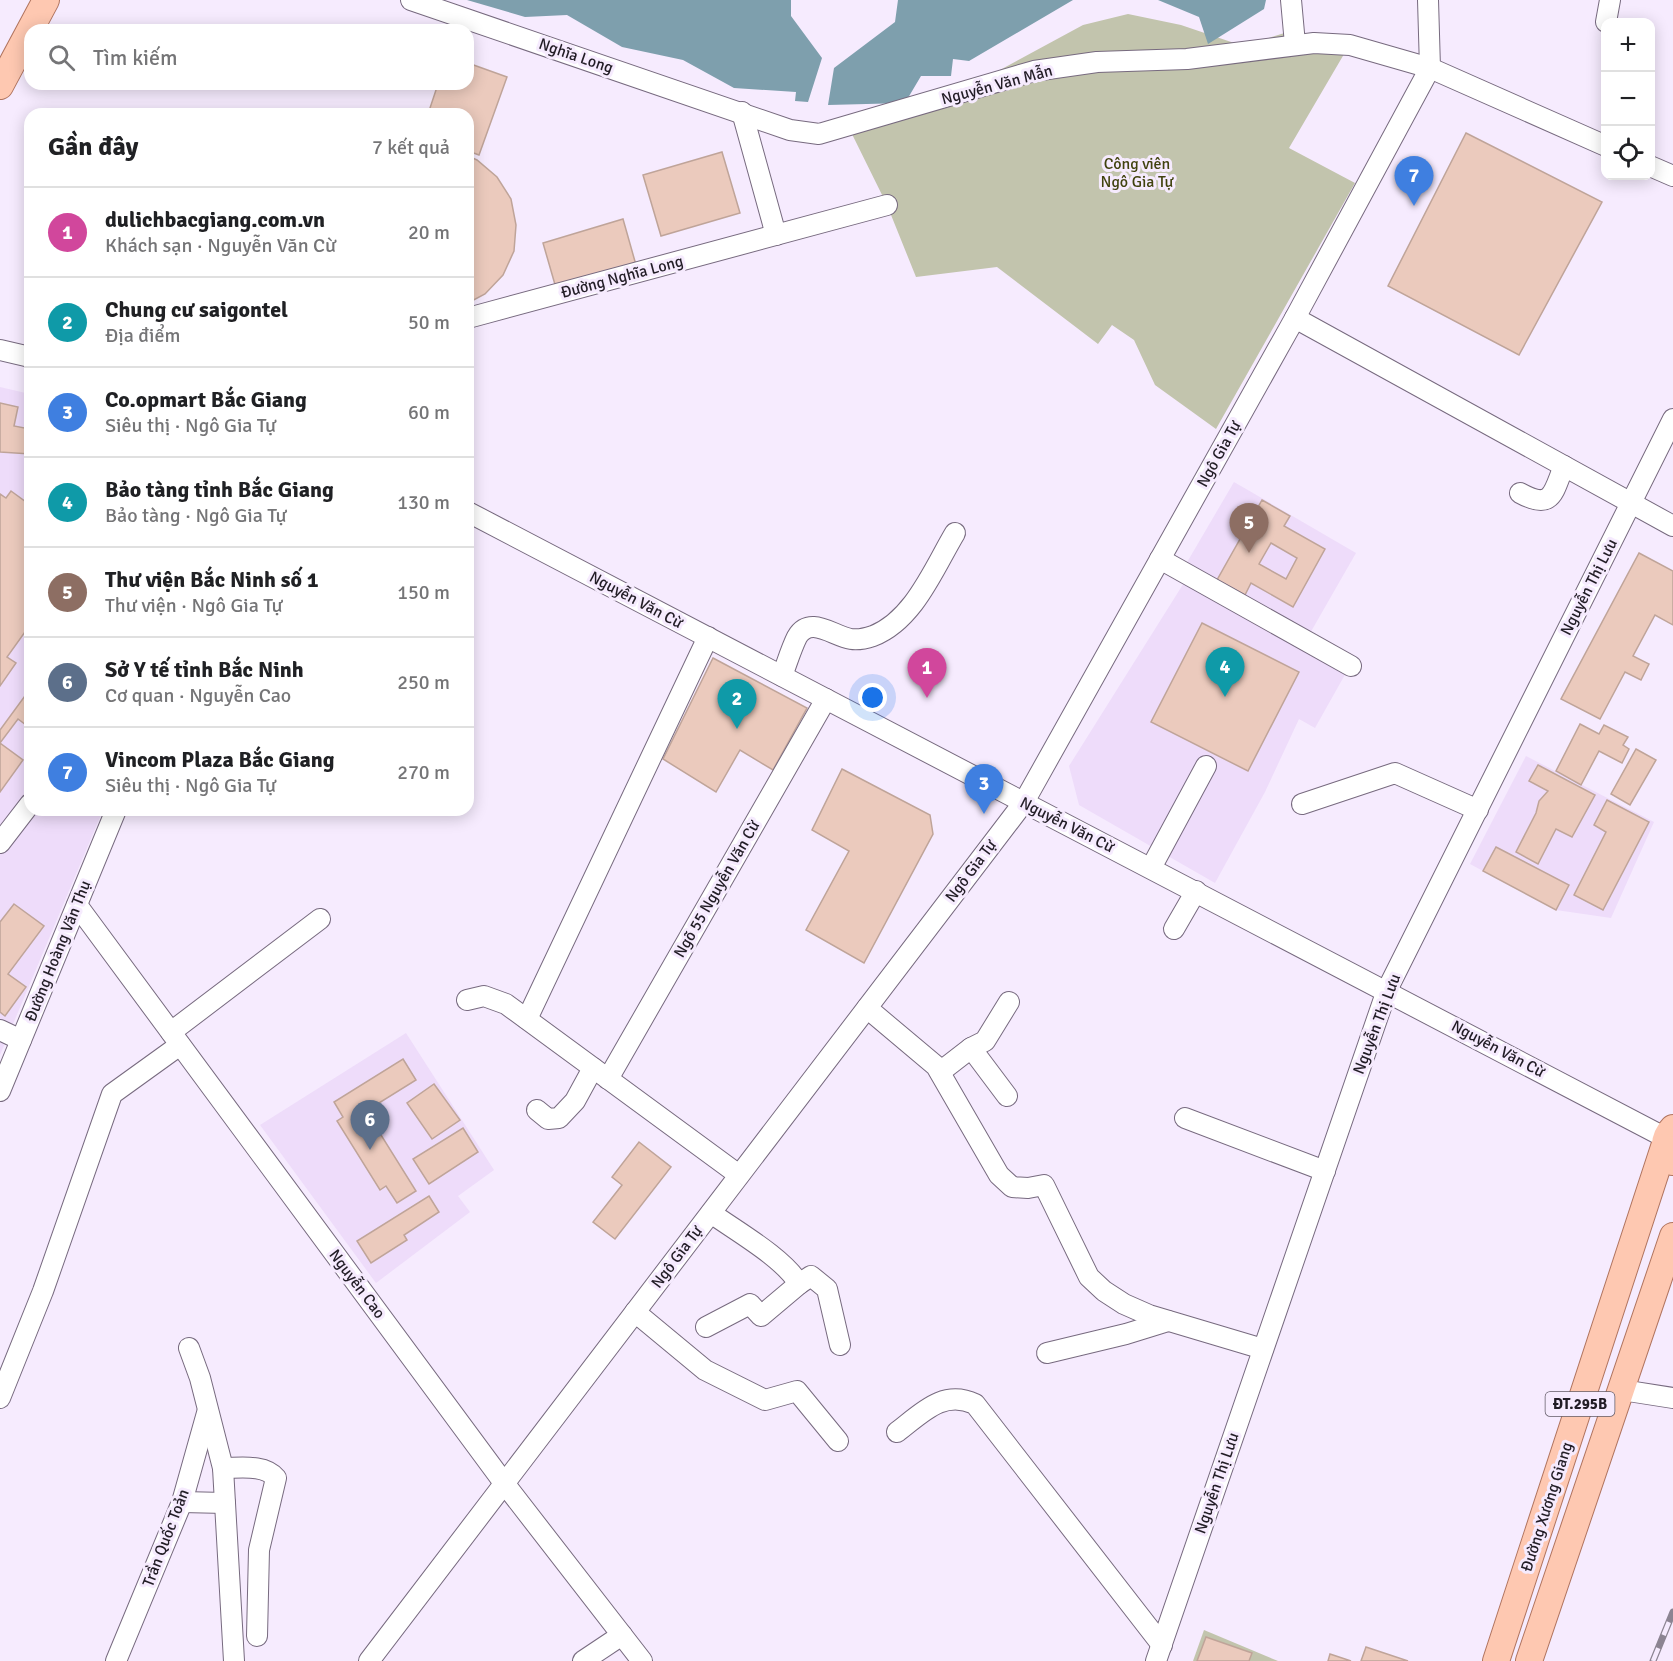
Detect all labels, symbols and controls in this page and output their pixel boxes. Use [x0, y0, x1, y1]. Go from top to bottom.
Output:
map controls [1601, 18, 1655, 180]
button: + [1601, 18, 1655, 72]
search box [24, 24, 474, 90]
street label: Nghĩa Long [536, 34, 616, 78]
icon: search [45, 41, 78, 74]
text: Tìm kiếm [93, 44, 178, 71]
street label: Nguyễn Văn Mẫn [939, 61, 1055, 109]
button: − [1601, 72, 1655, 126]
button: locate [1601, 126, 1655, 180]
text: Gần đây [48, 131, 138, 163]
text: 7 kết quả [372, 135, 450, 160]
park label: Công viên Ngô Gia Tự [1101, 154, 1174, 192]
pin: 7 [1394, 156, 1434, 206]
text: dulichbacgiang.com.vn [105, 206, 325, 233]
text: 1 [62, 220, 73, 245]
text: 20 m [408, 220, 450, 245]
text: Khách sạn · Nguyễn Văn Cừ [105, 233, 336, 258]
street label: Đường Nghĩa Long [559, 251, 685, 303]
text: Chung cư saigontel [105, 296, 288, 323]
text: 2 [62, 310, 73, 335]
text: 50 m [408, 310, 450, 335]
text: Địa điểm [105, 323, 180, 348]
text: Co.opmart Bắc Giang [105, 386, 307, 413]
text: 3 [62, 400, 73, 425]
text: 60 m [408, 400, 450, 425]
text: Siêu thị · Ngô Gia Tự [105, 413, 276, 438]
street label: Ngô Gia Tự [1193, 416, 1246, 491]
text: Bảo tàng tỉnh Bắc Giang [105, 476, 334, 503]
text: 4 [62, 490, 73, 515]
text: 130 m [397, 490, 450, 515]
text: Bảo tàng · Ngô Gia Tự [105, 503, 287, 528]
pin: 5 [1230, 504, 1268, 553]
street label: Nguyễn Thị Lưu [1556, 535, 1622, 639]
text: Thư viện Bắc Ninh số 1 [105, 566, 319, 593]
street label: Nguyễn Văn Cừ [586, 567, 687, 634]
text: 5 [62, 580, 73, 605]
text: 150 m [397, 580, 450, 605]
text: Thư viện · Ngô Gia Tự [105, 593, 283, 618]
pin: 1 [908, 648, 946, 698]
pin: 4 [1206, 648, 1244, 697]
text: Sở Y tế tỉnh Bắc Ninh [105, 656, 304, 683]
text: 6 [62, 670, 73, 695]
text: 250 m [397, 670, 450, 695]
pin: 2 [718, 680, 756, 729]
text: Cơ quan · Nguyễn Cao [105, 683, 291, 708]
your location [858, 683, 887, 712]
text: Vincom Plaza Bắc Giang [105, 746, 335, 773]
text: 7 [62, 760, 73, 785]
text: 270 m [397, 760, 450, 785]
pin: 3 [964, 764, 1004, 814]
text: Siêu thị · Ngô Gia Tự [105, 773, 276, 798]
street label: Nguyễn Văn Cừ [1017, 793, 1118, 858]
street label: Ngõ 55 Nguyễn Văn Cừ [670, 816, 765, 961]
street label: Ngô Gia Tự [941, 835, 1002, 906]
street label: Đường Hoàng Văn Thụ [21, 877, 95, 1025]
street label: Nguyễn Thị Lưu [1349, 971, 1405, 1077]
street label: Nguyễn Văn Cừ [1448, 1016, 1549, 1083]
pin: 6 [350, 1100, 389, 1150]
street label: Ngô Gia Tự [647, 1221, 708, 1292]
street label: Nguyễn Cao [324, 1245, 390, 1323]
road number: ĐT.295B [1546, 1392, 1614, 1416]
street label: Nguyễn Thị Lưu [1190, 1430, 1244, 1536]
street label: Đường Xương Giang [1517, 1440, 1577, 1574]
street label: Trần Quốc Toản [138, 1486, 194, 1590]

